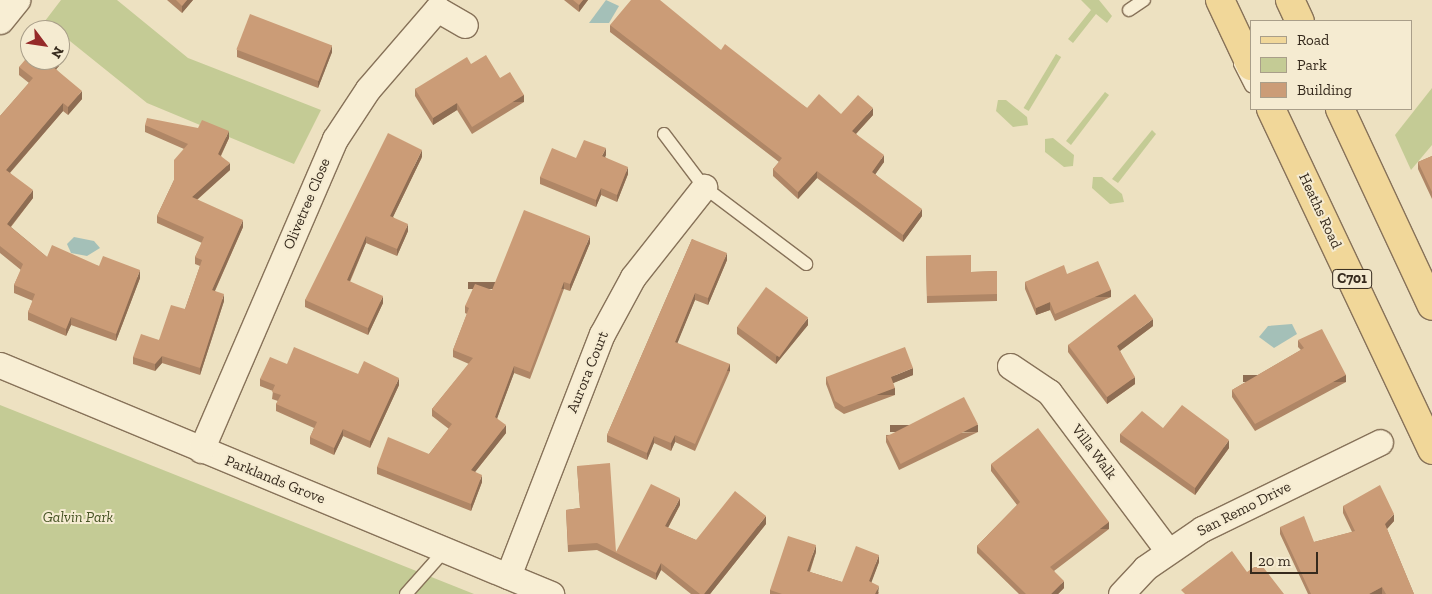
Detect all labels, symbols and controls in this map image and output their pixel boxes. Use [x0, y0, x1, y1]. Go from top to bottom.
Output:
north arrow [20, 20, 70, 70]
legend [1250, 20, 1412, 110]
text: Road [1297, 31, 1329, 49]
text: N [47, 44, 67, 61]
text: Park [1297, 56, 1327, 74]
text: Building [1297, 81, 1352, 99]
street label: Olivetree Close [280, 156, 334, 252]
street label: Heaths Road [1295, 170, 1345, 252]
road number: C701 [1332, 268, 1372, 290]
street label: Aurora Court [563, 329, 613, 415]
street label: Villa Walk [1067, 421, 1121, 483]
street label: Parklands Grove [222, 452, 328, 508]
street label: San Remo Drive [1194, 478, 1294, 540]
park label: Galvin Park [43, 509, 113, 527]
scale bar [1252, 542, 1320, 574]
text: 20 m [1258, 552, 1291, 570]

